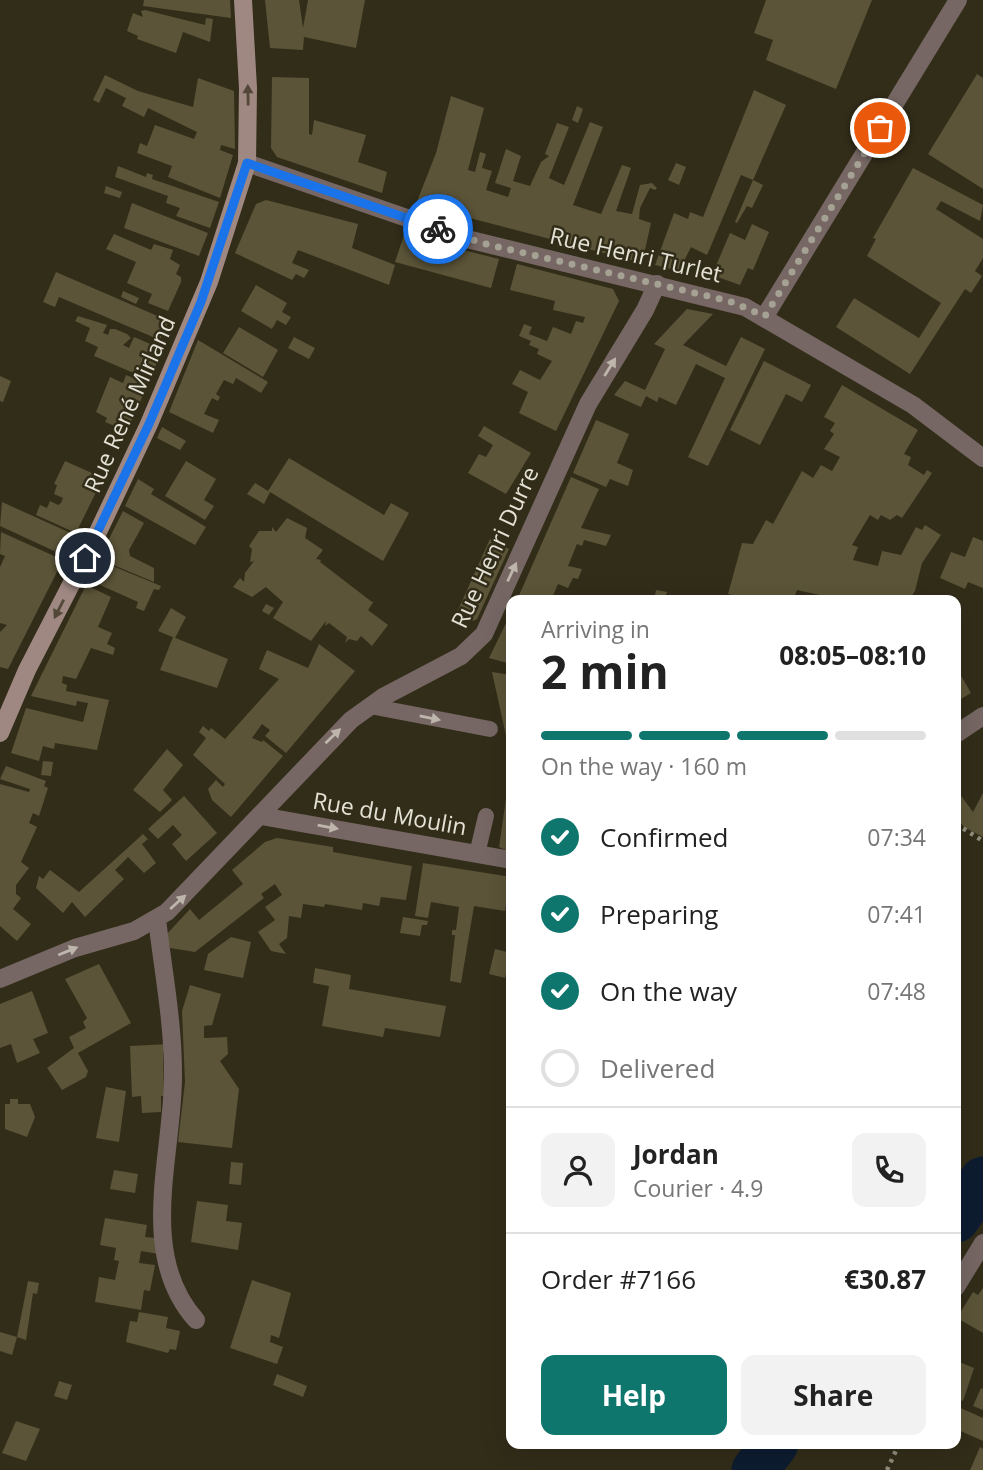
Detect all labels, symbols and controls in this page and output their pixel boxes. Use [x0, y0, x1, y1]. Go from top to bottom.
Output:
one-way arrow [243, 84, 254, 106]
pin [850, 98, 910, 158]
icon: bag [861, 109, 899, 147]
courier [403, 194, 473, 264]
icon: bike [419, 210, 457, 248]
street label: Rue Henri Turlet [547, 219, 725, 289]
street label: Rue René Mirland [76, 311, 182, 497]
one-way arrow [603, 357, 616, 376]
street label: Rue Henri Durre [443, 461, 545, 633]
pin [55, 528, 115, 588]
icon: home [66, 539, 104, 577]
one-way arrow [507, 562, 518, 582]
one-way arrow [53, 599, 64, 619]
text: Arriving in [541, 613, 650, 645]
text: 08:05–08:10 [779, 637, 926, 673]
text: 2 min [541, 640, 669, 702]
one-way arrow [419, 712, 441, 723]
one-way arrow [325, 728, 342, 745]
text: On the way · 160 m [541, 750, 747, 782]
street label: Rue du Moulin [311, 784, 469, 842]
icon: check [541, 818, 579, 856]
text: Confirmed [600, 819, 728, 855]
text: 07:34 [867, 821, 926, 853]
one-way arrow [317, 822, 339, 833]
one-way arrow [169, 895, 186, 911]
icon: check [541, 895, 579, 933]
text: Preparing [600, 896, 718, 932]
text: 07:41 [867, 898, 926, 930]
one-way arrow [58, 945, 78, 957]
icon: check [541, 972, 579, 1010]
text: On the way [600, 973, 737, 1009]
text: 07:48 [867, 975, 926, 1007]
text: Delivered [600, 1050, 715, 1086]
button: person [541, 1133, 615, 1207]
button: phone [852, 1133, 926, 1207]
text: Jordan [633, 1136, 719, 1172]
text: Courier · 4.9 [633, 1172, 763, 1204]
text: Order #7166 [541, 1261, 696, 1297]
text: €30.87 [844, 1261, 926, 1297]
button: Help [541, 1355, 727, 1435]
button: Share [741, 1355, 926, 1435]

